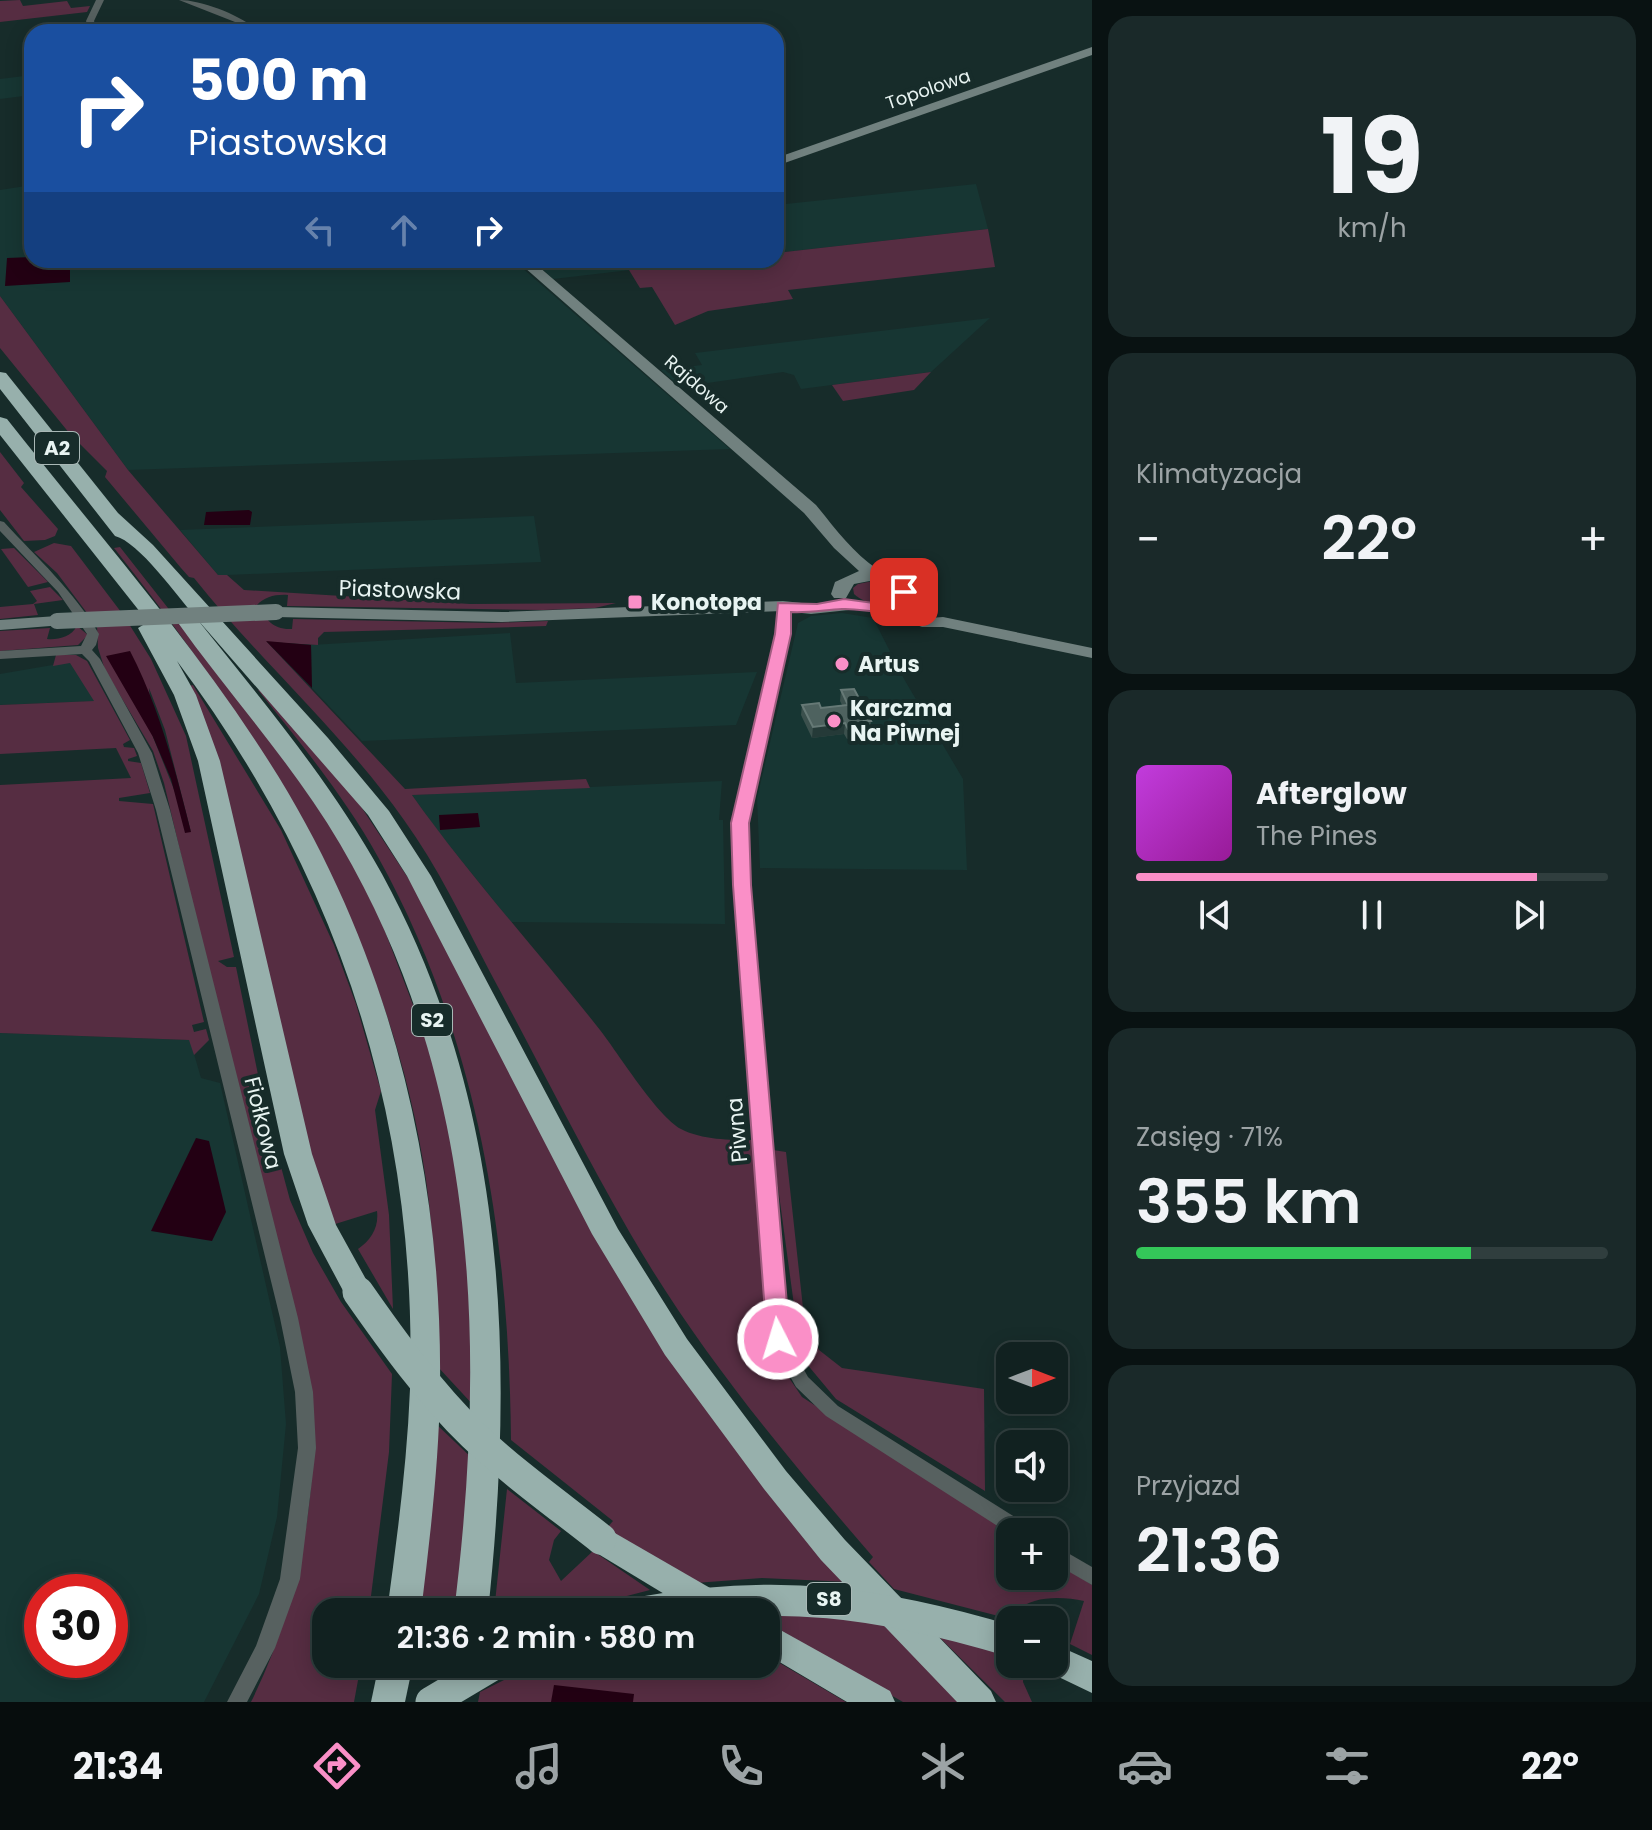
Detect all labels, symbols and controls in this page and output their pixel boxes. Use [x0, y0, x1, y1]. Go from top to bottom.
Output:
text: 500 m [188, 41, 369, 120]
icon: right [56, 56, 160, 160]
street label: Topolowa [882, 63, 974, 115]
text: 19 [1320, 84, 1424, 229]
text: Piastowska [188, 117, 388, 168]
icon: left [298, 208, 342, 252]
icon: ahead [382, 208, 426, 252]
icon: right [466, 208, 510, 252]
text: km/h [1337, 210, 1407, 246]
street label: Rajdowa [659, 349, 735, 419]
road number: A2 [35, 432, 79, 464]
text: Klimatyzacja [1136, 456, 1302, 492]
text: 22° [1321, 497, 1417, 581]
text: − [1136, 509, 1160, 570]
text: + [1578, 509, 1608, 570]
pin [870, 558, 938, 626]
icon: arrive [882, 570, 926, 614]
street label: Piastowska [338, 572, 462, 608]
place label: Konotopa [651, 587, 762, 618]
marker: Konotopa [626, 593, 644, 611]
place label: Artus [858, 649, 920, 680]
marker: Artus [833, 655, 851, 673]
place label: Karczma Na Piwnej [850, 693, 960, 749]
marker: Karczma Na Piwnej [825, 712, 843, 730]
text: Afterglow [1256, 772, 1407, 815]
text: The Pines [1256, 818, 1378, 854]
icon: previous [1193, 893, 1237, 937]
icon: pause [1350, 893, 1394, 937]
icon: next [1507, 893, 1551, 937]
road number: S2 [412, 1004, 452, 1036]
street label: Fiołkowa [237, 1073, 289, 1173]
street label: Piwna [719, 1096, 755, 1164]
text: Zasięg · 71% [1136, 1119, 1283, 1155]
text: 355 km [1136, 1160, 1361, 1244]
position arrow [736, 1297, 820, 1381]
north arrow [996, 1342, 1068, 1414]
map controls [996, 1342, 1068, 1678]
button: sound [996, 1430, 1068, 1502]
text: Przyjazd [1136, 1468, 1241, 1504]
text: 21:36 [1136, 1509, 1282, 1593]
button: + [996, 1518, 1068, 1590]
speed limit sign: 30 [24, 1574, 128, 1678]
road number: S8 [807, 1583, 851, 1615]
button: − [996, 1606, 1068, 1678]
text: 21:36 · 2 min · 580 m [397, 1616, 695, 1659]
icon: directions [309, 1738, 365, 1794]
icon: music [511, 1738, 567, 1794]
icon: phone [713, 1738, 769, 1794]
icon: climate [915, 1738, 971, 1794]
icon: car [1117, 1738, 1173, 1794]
icon: filters [1319, 1738, 1375, 1794]
text: 21:34 [73, 1741, 163, 1792]
text: 22° [1521, 1741, 1579, 1792]

